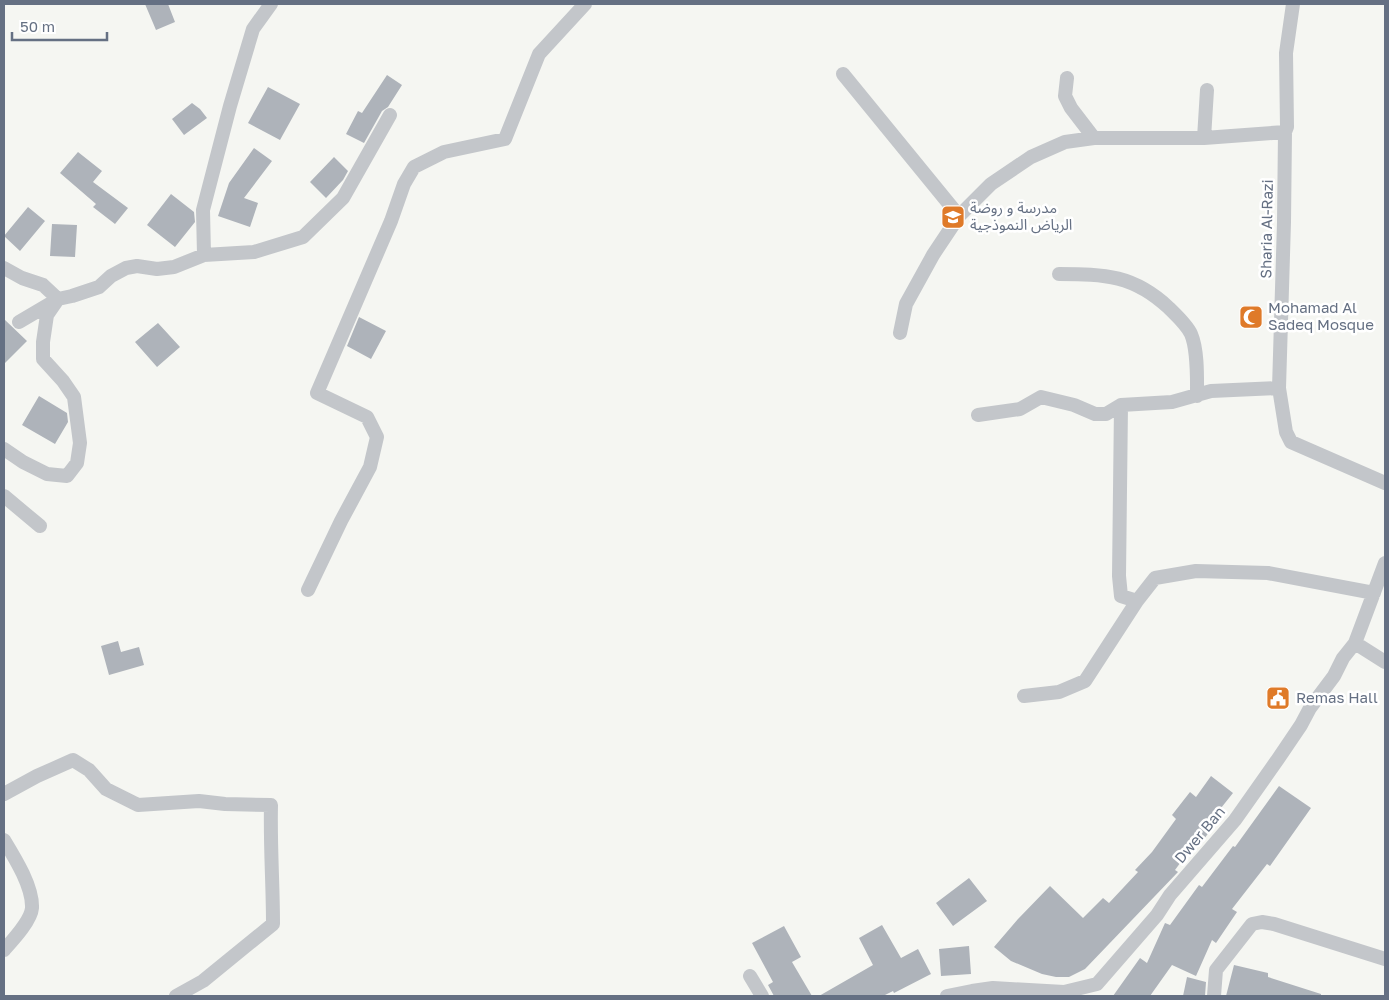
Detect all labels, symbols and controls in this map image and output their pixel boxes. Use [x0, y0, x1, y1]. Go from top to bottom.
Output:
scale bar [12, 10, 108, 42]
text: 50 m [20, 17, 55, 35]
street label: Sharia Al-Razi [1256, 179, 1276, 279]
place label: مدرسة و روضة الرياض النموذجية [970, 198, 1072, 234]
school or university icon: مدرسة و روضة الرياض النموذجية [940, 204, 966, 230]
place label: Mohamad Al Sadeq Mosque [1268, 298, 1374, 333]
mosque icon: Mohamad Al Sadeq Mosque [1238, 304, 1264, 330]
public building icon: Remas Hall [1265, 685, 1291, 711]
place label: Remas Hall [1296, 688, 1378, 706]
street label: Dwer Ban [1170, 802, 1228, 866]

